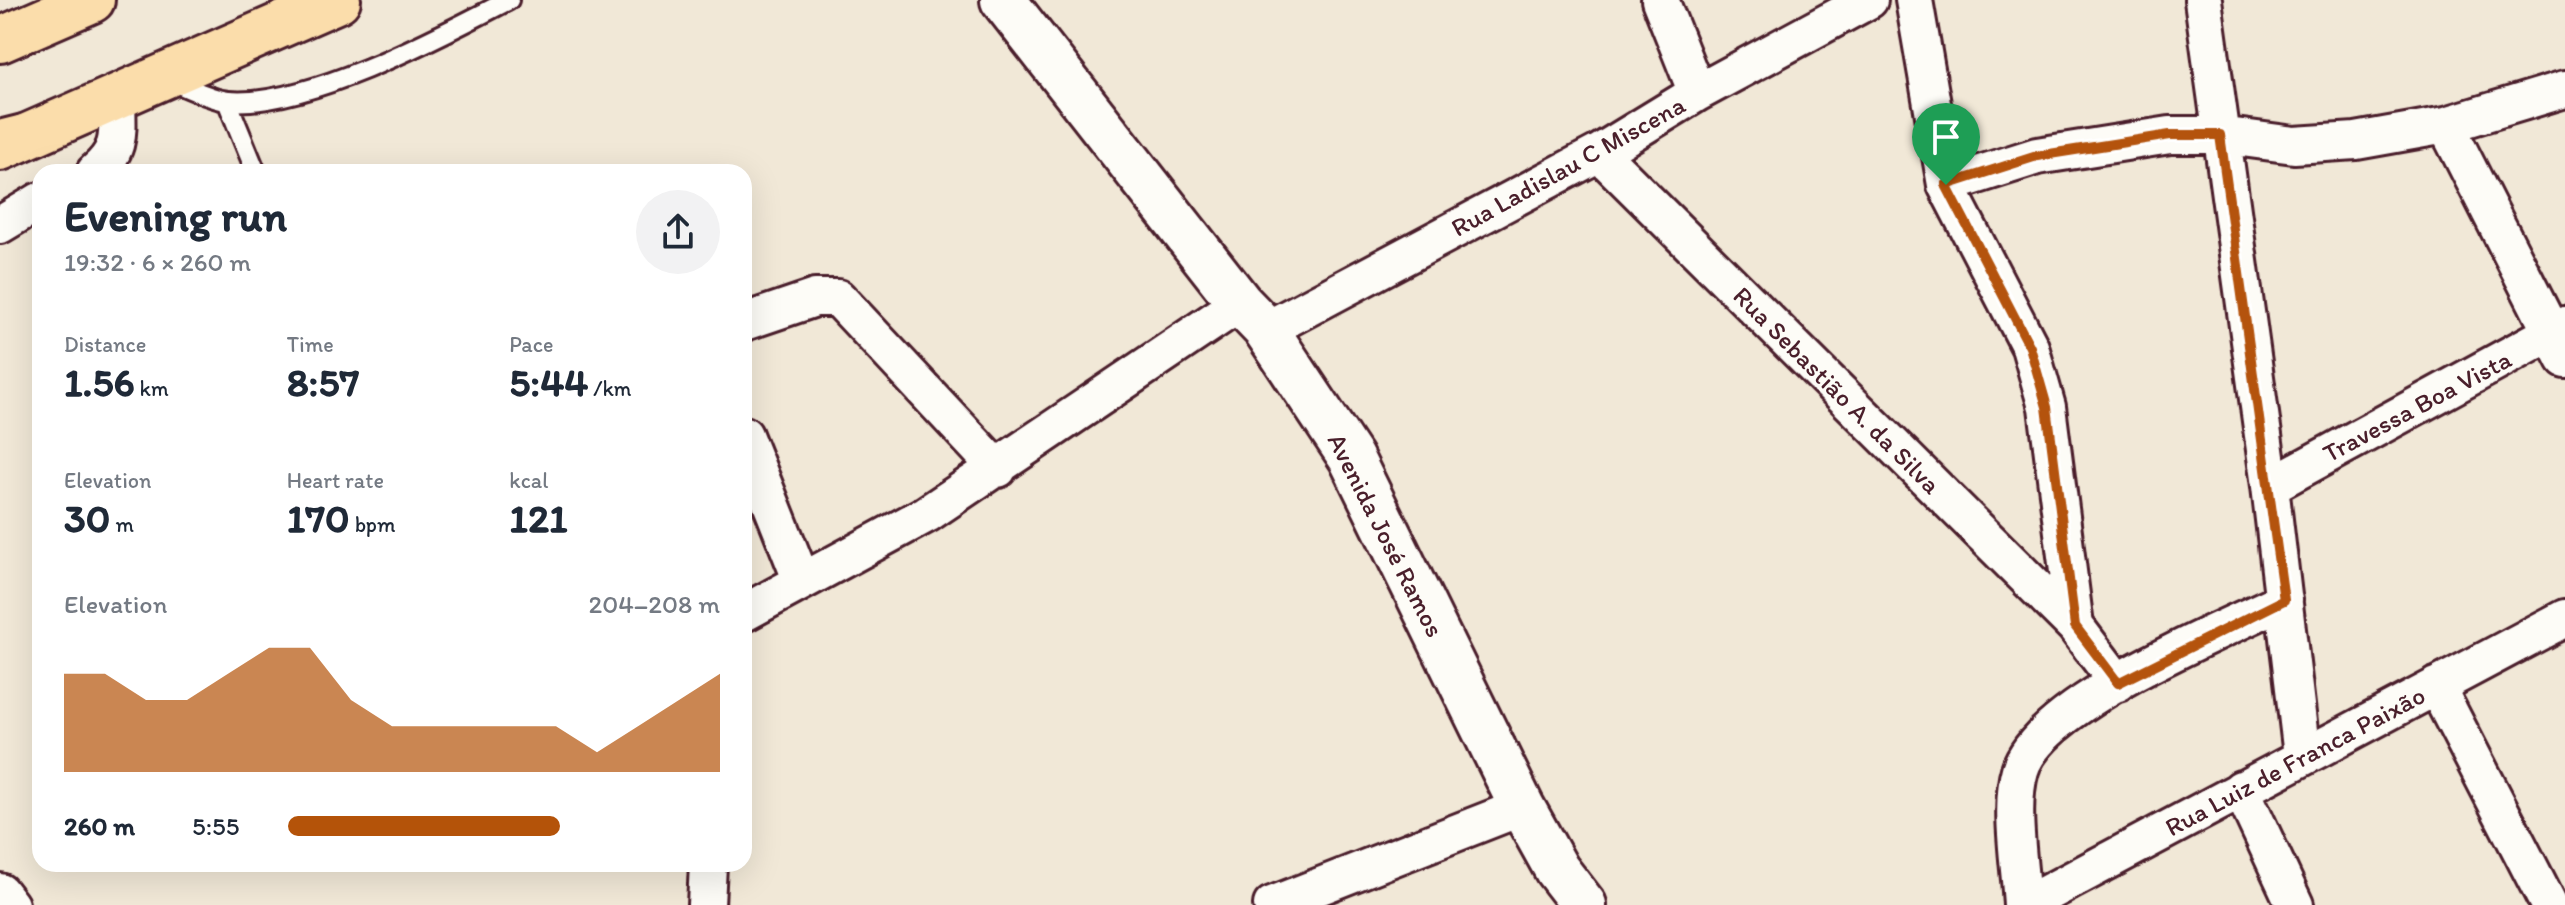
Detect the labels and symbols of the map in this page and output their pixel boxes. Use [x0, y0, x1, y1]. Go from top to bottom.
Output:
street label: Rua Ladislau C Miscena [1445, 88, 1691, 244]
pin [1912, 103, 1980, 185]
street label: Rua Sebastião A. da Silva [1727, 280, 1948, 501]
street label: Travessa Boa Vista [2317, 343, 2517, 469]
street label: Avenida José Ramos [1321, 428, 1451, 642]
street label: Rua Luiz de Franca Paixão [2159, 679, 2431, 843]

